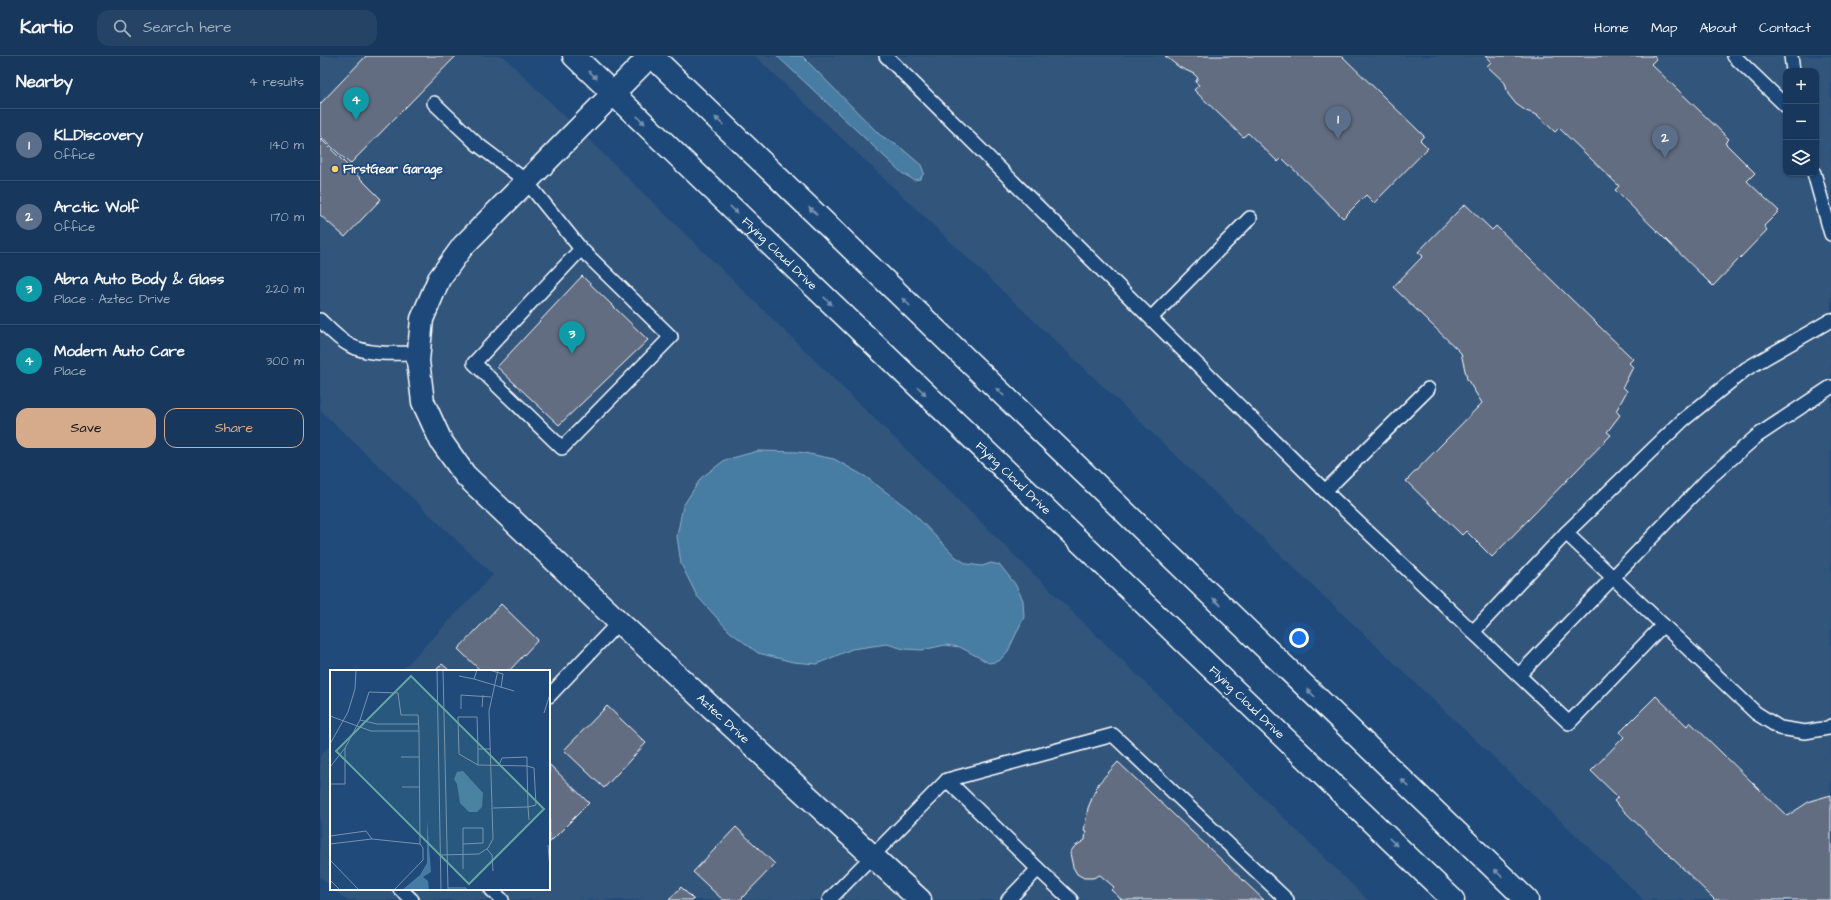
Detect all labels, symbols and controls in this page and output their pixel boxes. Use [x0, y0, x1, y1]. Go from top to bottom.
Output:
search box [97, 10, 377, 46]
text: Kartio [20, 14, 73, 41]
icon: search [111, 17, 133, 39]
text: Search here [143, 17, 231, 38]
text: Home [1594, 18, 1629, 38]
text: Map [1651, 18, 1677, 38]
text: About [1699, 18, 1737, 38]
text: Contact [1759, 18, 1811, 38]
map controls [1783, 68, 1819, 176]
button: + [1783, 68, 1819, 104]
text: Nearby [16, 70, 73, 94]
one-way arrow [588, 70, 598, 79]
text: 4 results [249, 73, 304, 91]
pin: 4 [343, 87, 369, 120]
button: − [1783, 104, 1819, 140]
pin: 1 [1325, 106, 1351, 139]
one-way arrow [636, 115, 646, 125]
one-way arrow [714, 116, 724, 126]
text: KLDiscovery [54, 125, 143, 146]
pin: 2 [1652, 125, 1678, 158]
text: 1 [28, 136, 30, 154]
text: 140 m [270, 136, 304, 154]
button: layers [1783, 140, 1819, 176]
text: Office [54, 146, 95, 164]
place label: FirstGear Garage [343, 161, 443, 180]
marker: FirstGear Garage [330, 164, 340, 174]
text: Arctic Wolf [54, 197, 139, 218]
one-way arrow [729, 205, 739, 215]
one-way arrow [808, 207, 818, 216]
text: 2 [25, 208, 33, 226]
text: 170 m [271, 208, 304, 226]
street label: Flying Cloud Drive [738, 213, 821, 294]
text: Office [54, 218, 95, 236]
text: Abra Auto Body & Glass [54, 269, 224, 290]
text: 3 [26, 280, 32, 298]
text: 220 m [266, 280, 304, 298]
text: Place · Aztec Drive [54, 290, 170, 308]
one-way arrow [823, 296, 833, 305]
one-way arrow [901, 297, 911, 307]
pin: 3 [559, 321, 585, 354]
text: Modern Auto Care [54, 341, 185, 362]
text: 4 [25, 352, 33, 370]
text: 300 m [266, 352, 304, 370]
text: Place [54, 362, 86, 380]
one-way arrow [917, 386, 927, 395]
one-way arrow [995, 387, 1005, 397]
button: Save [16, 408, 156, 448]
button: Share [164, 408, 304, 448]
street label: Flying Cloud Drive [971, 438, 1055, 519]
one-way arrow [1212, 598, 1222, 607]
your location [1289, 628, 1309, 648]
street label: Flying Cloud Drive [1205, 662, 1289, 743]
inset map [330, 670, 550, 890]
one-way arrow [1306, 688, 1316, 698]
street label: Aztec Drive [693, 690, 754, 748]
one-way arrow [1400, 778, 1410, 788]
one-way arrow [1388, 838, 1398, 847]
one-way arrow [1493, 868, 1503, 878]

